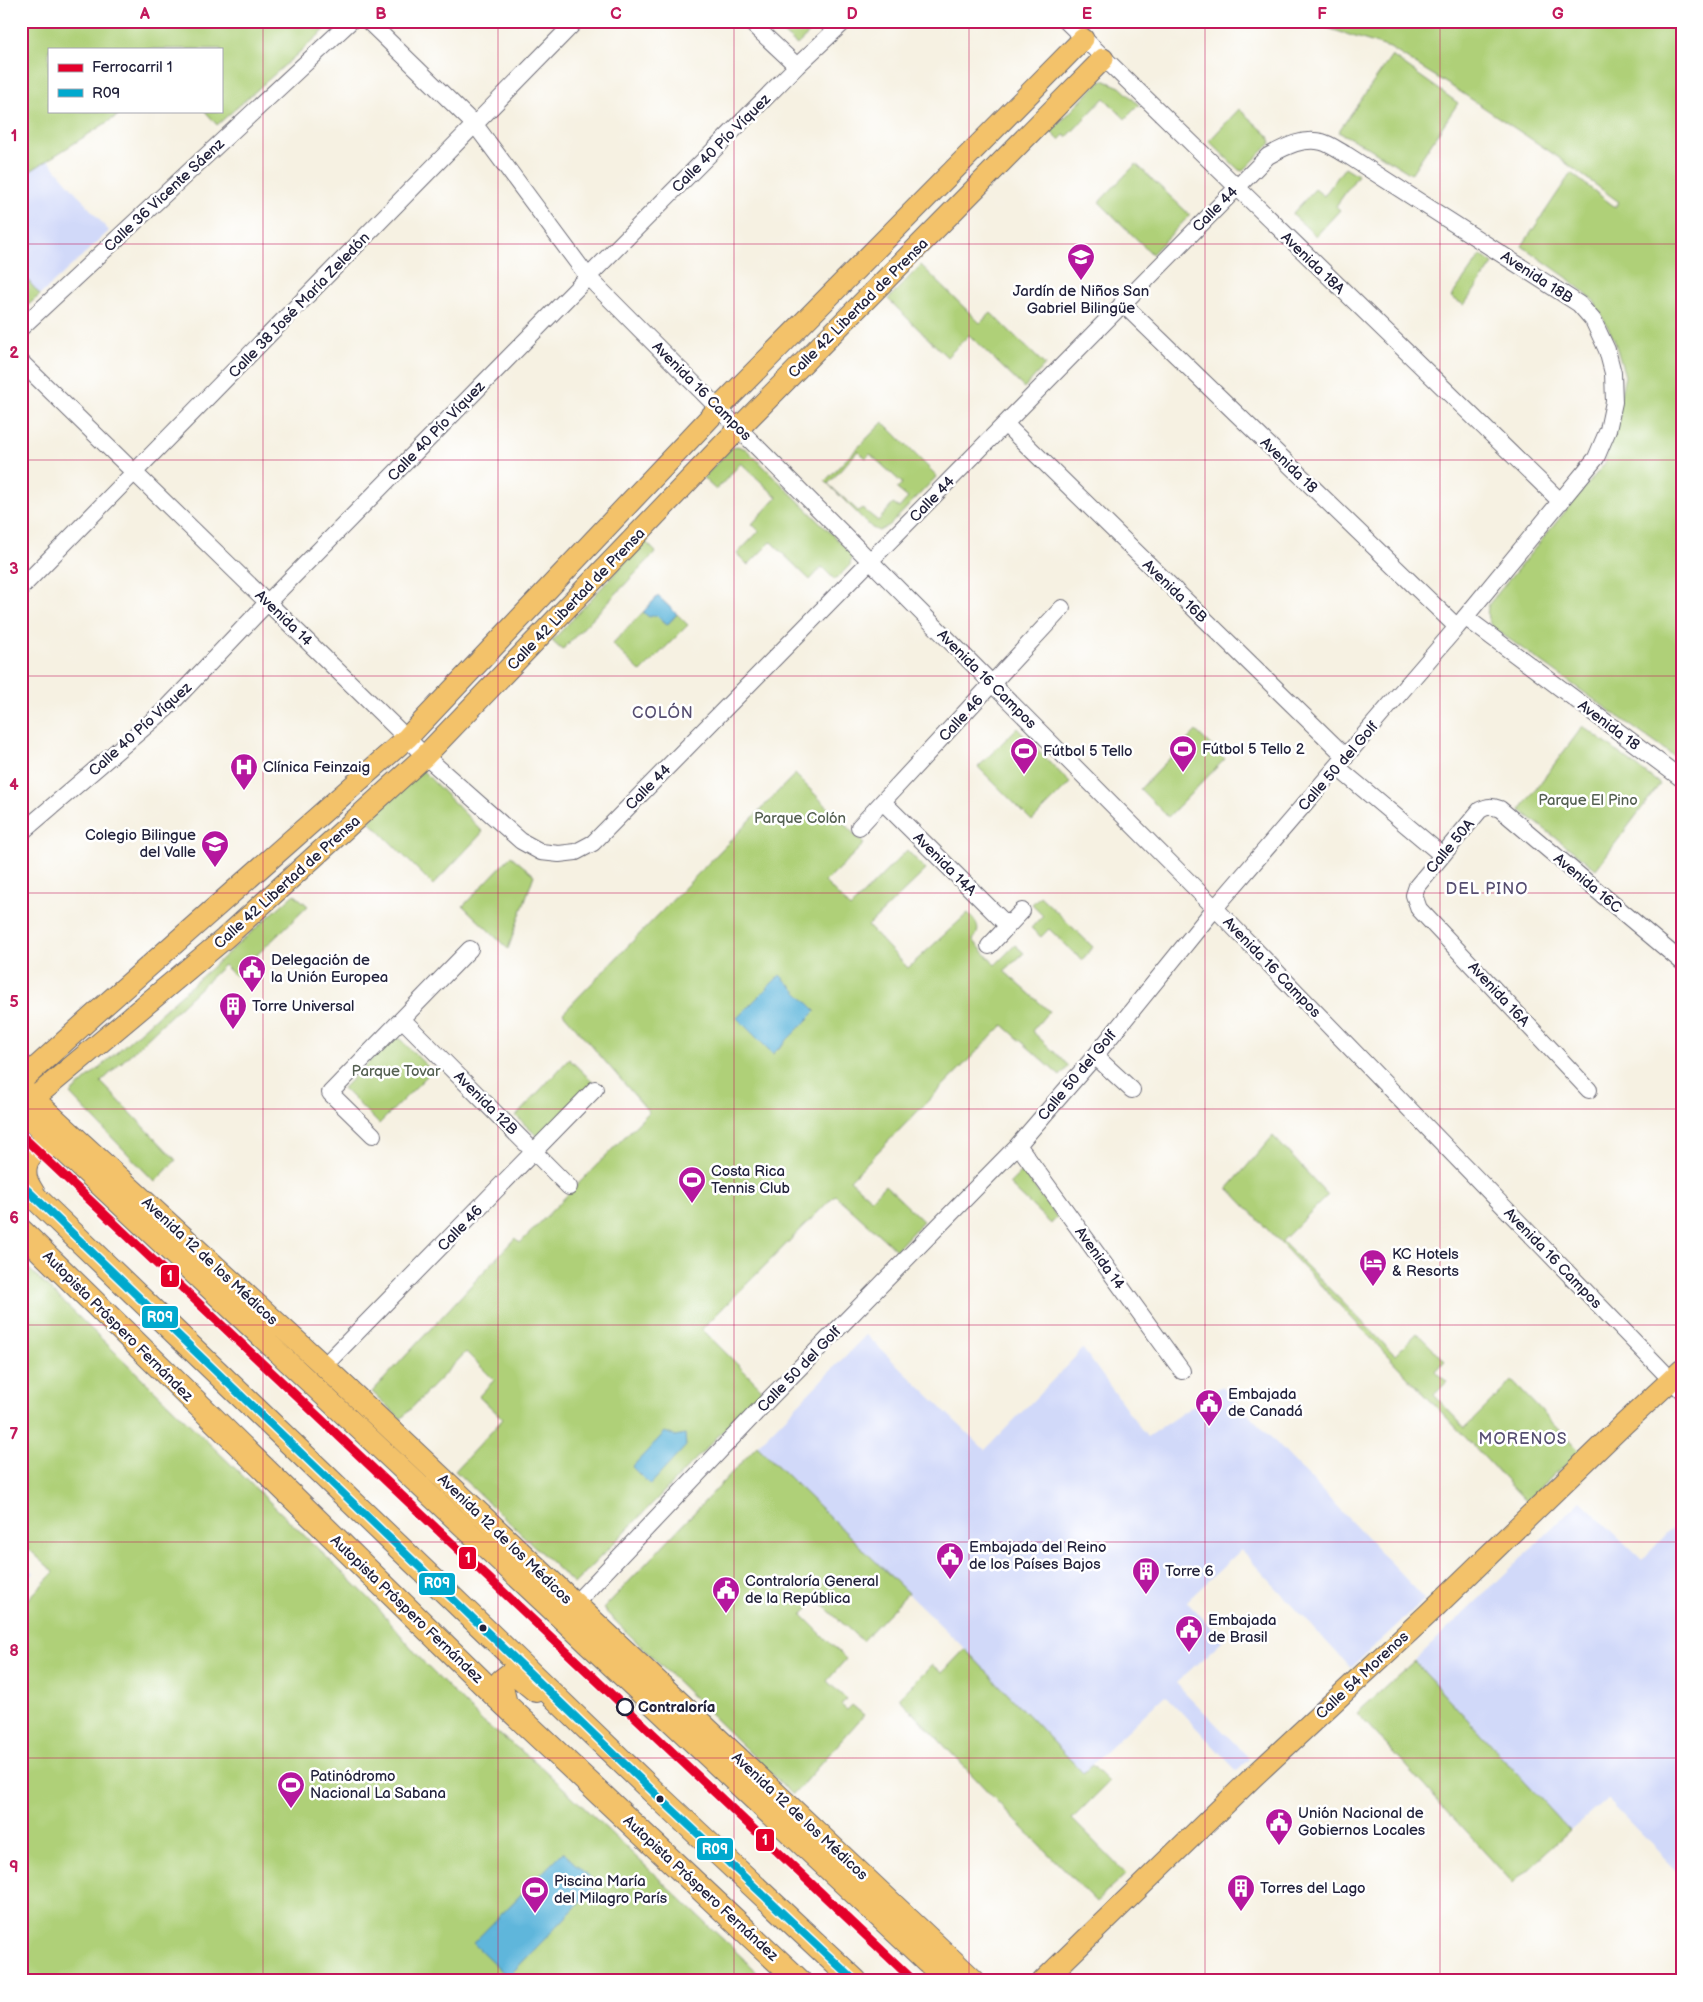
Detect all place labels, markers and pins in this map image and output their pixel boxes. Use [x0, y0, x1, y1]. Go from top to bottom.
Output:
school or university icon: Jardín de Niños San Gabriel Bilingüe [1066, 242, 1096, 281]
place label: Jardín de Niños San Gabriel Bilingüe [1013, 282, 1149, 318]
sports icon: Fútbol 5 Tello 2 [1168, 734, 1198, 773]
sports icon: Fútbol 5 Tello [1009, 736, 1039, 775]
place label: Fútbol 5 Tello 2 [1202, 740, 1305, 759]
place label: Fútbol 5 Tello [1043, 742, 1133, 761]
hospital icon: Clínica Feinzaig [229, 752, 259, 791]
place label: Clínica Feinzaig [263, 758, 370, 777]
place label: Colegio Bilingue del Valle [85, 826, 196, 862]
school or university icon: Colegio Bilingue del Valle [200, 829, 230, 868]
place label: Delegación de la Unión Europea [271, 951, 388, 987]
public building icon: Delegación de la Unión Europea [237, 954, 267, 993]
building icon: Torre Universal [218, 991, 248, 1030]
place label: Torre Universal [252, 997, 354, 1016]
place label: Costa Rica Tennis Club [711, 1162, 791, 1198]
sports icon: Costa Rica Tennis Club [677, 1165, 707, 1204]
place label: KC Hotels & Resorts [1392, 1245, 1460, 1281]
hotel icon: KC Hotels & Resorts [1358, 1248, 1388, 1287]
place label: Embajada de Canadá [1228, 1385, 1303, 1421]
public building icon: Embajada de Canadá [1194, 1388, 1224, 1427]
place label: Embajada del Reino de los Países Bajos [969, 1538, 1107, 1574]
public building icon: Embajada del Reino de los Países Bajos [935, 1541, 965, 1580]
building icon: Torre 6 [1131, 1556, 1161, 1595]
place label: Torre 6 [1165, 1562, 1214, 1581]
place label: Contraloría General de la República [745, 1572, 879, 1608]
public building icon: Contraloría General de la República [711, 1575, 741, 1614]
place label: Embajada de Brasil [1208, 1611, 1277, 1647]
public building icon: Embajada de Brasil [1174, 1614, 1204, 1653]
unlabelled marker [478, 1623, 488, 1633]
marker: Contraloría [616, 1698, 634, 1716]
place label: Contraloría [638, 1698, 715, 1717]
place label: Patinódromo Nacional La Sabana [310, 1767, 446, 1803]
sports icon: Patinódromo Nacional La Sabana [276, 1770, 306, 1809]
unlabelled marker [655, 1794, 665, 1804]
place label: Unión Nacional de Gobiernos Locales [1298, 1804, 1426, 1840]
public building icon: Unión Nacional de Gobiernos Locales [1264, 1807, 1294, 1846]
place label: Piscina María del Milagro París [554, 1872, 668, 1908]
building icon: Torres del Lago [1226, 1873, 1256, 1912]
sports icon: Piscina María del Milagro París [520, 1875, 550, 1914]
place label: Torres del Lago [1260, 1879, 1366, 1898]

